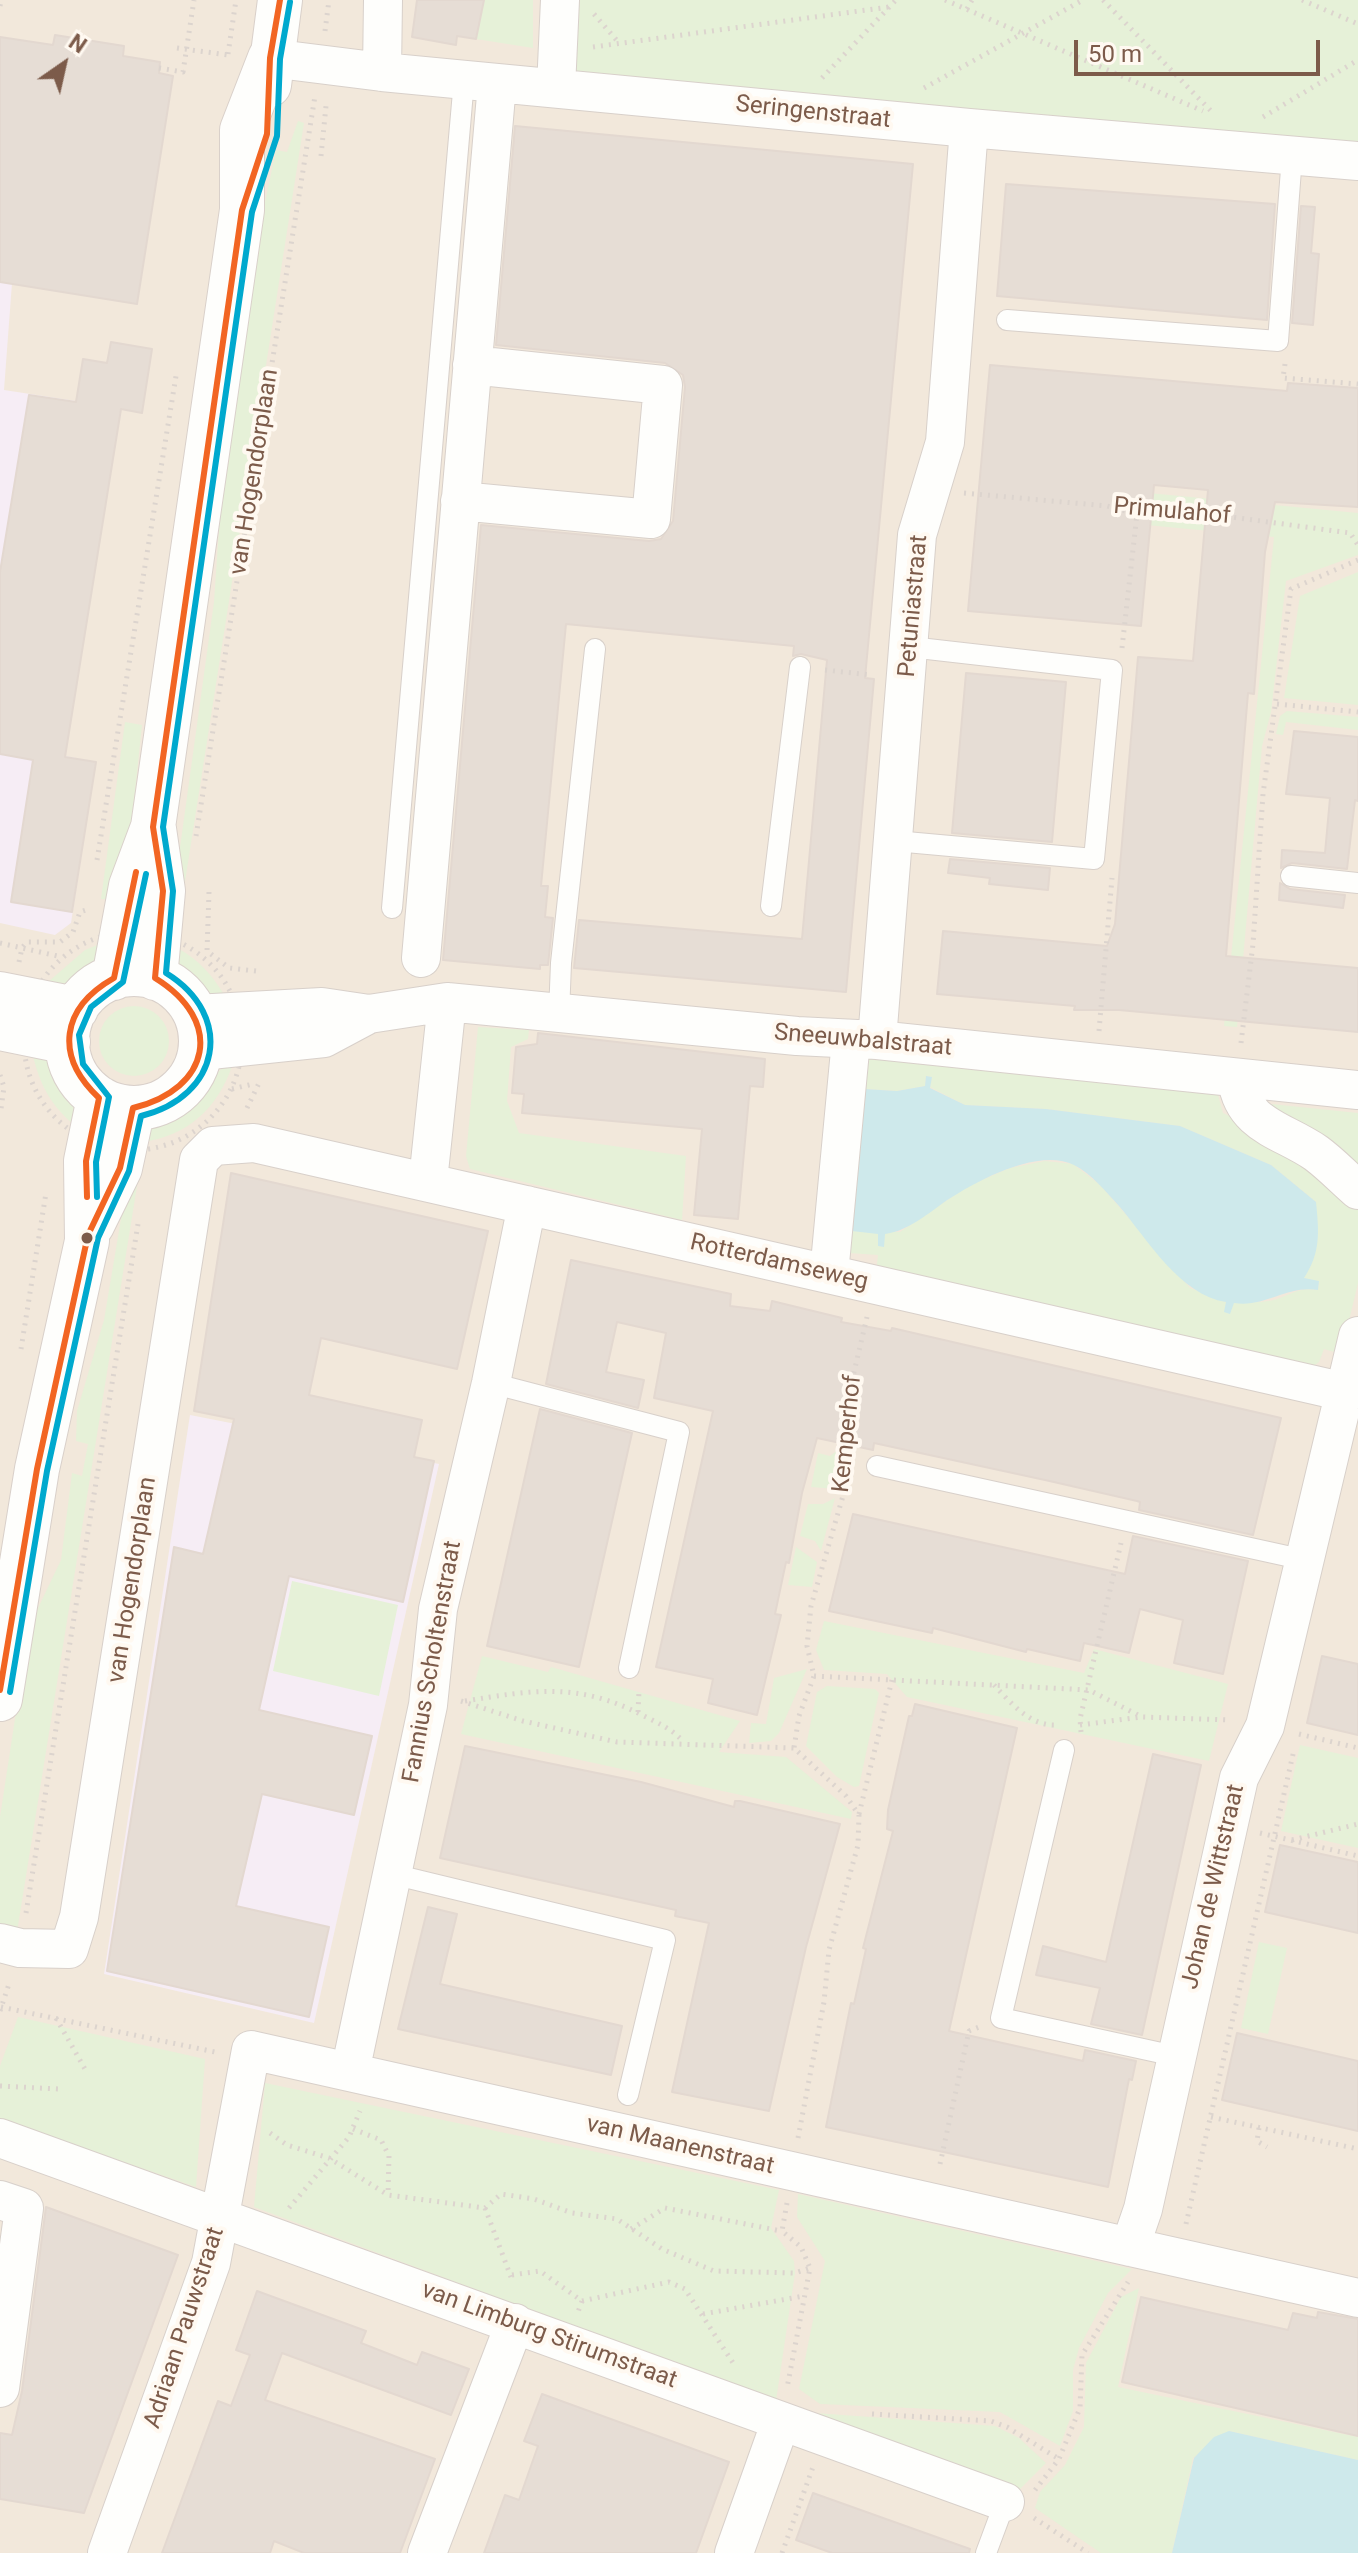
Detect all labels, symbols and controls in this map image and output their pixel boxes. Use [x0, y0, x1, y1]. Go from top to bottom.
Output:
north arrow [24, 24, 104, 104]
scale bar [1078, 24, 1324, 74]
text: N [64, 29, 91, 58]
text: 50 m [1088, 40, 1142, 68]
street label: Seringenstraat [734, 91, 892, 135]
street label: van Hogendorplaan [225, 367, 285, 577]
street label: Primulahof [1112, 493, 1232, 531]
street label: Petuniastraat [893, 534, 935, 678]
street label: Sneeuwbalstraat [773, 1019, 953, 1063]
street label: Rotterdamseweg [687, 1229, 871, 1297]
unlabelled marker [79, 1230, 95, 1246]
street label: Kemperhof [828, 1374, 868, 1494]
street label: van Hogendorplaan [103, 1475, 163, 1685]
street label: Fannius Scholtenstraat [398, 1539, 468, 1785]
street label: Johan de Wittstraat [1176, 1782, 1252, 1992]
street label: van Maanenstraat [583, 2110, 777, 2182]
street label: Adriaan Pauwstraat [139, 2224, 231, 2432]
street label: van Limburg Stirumstraat [417, 2276, 681, 2396]

